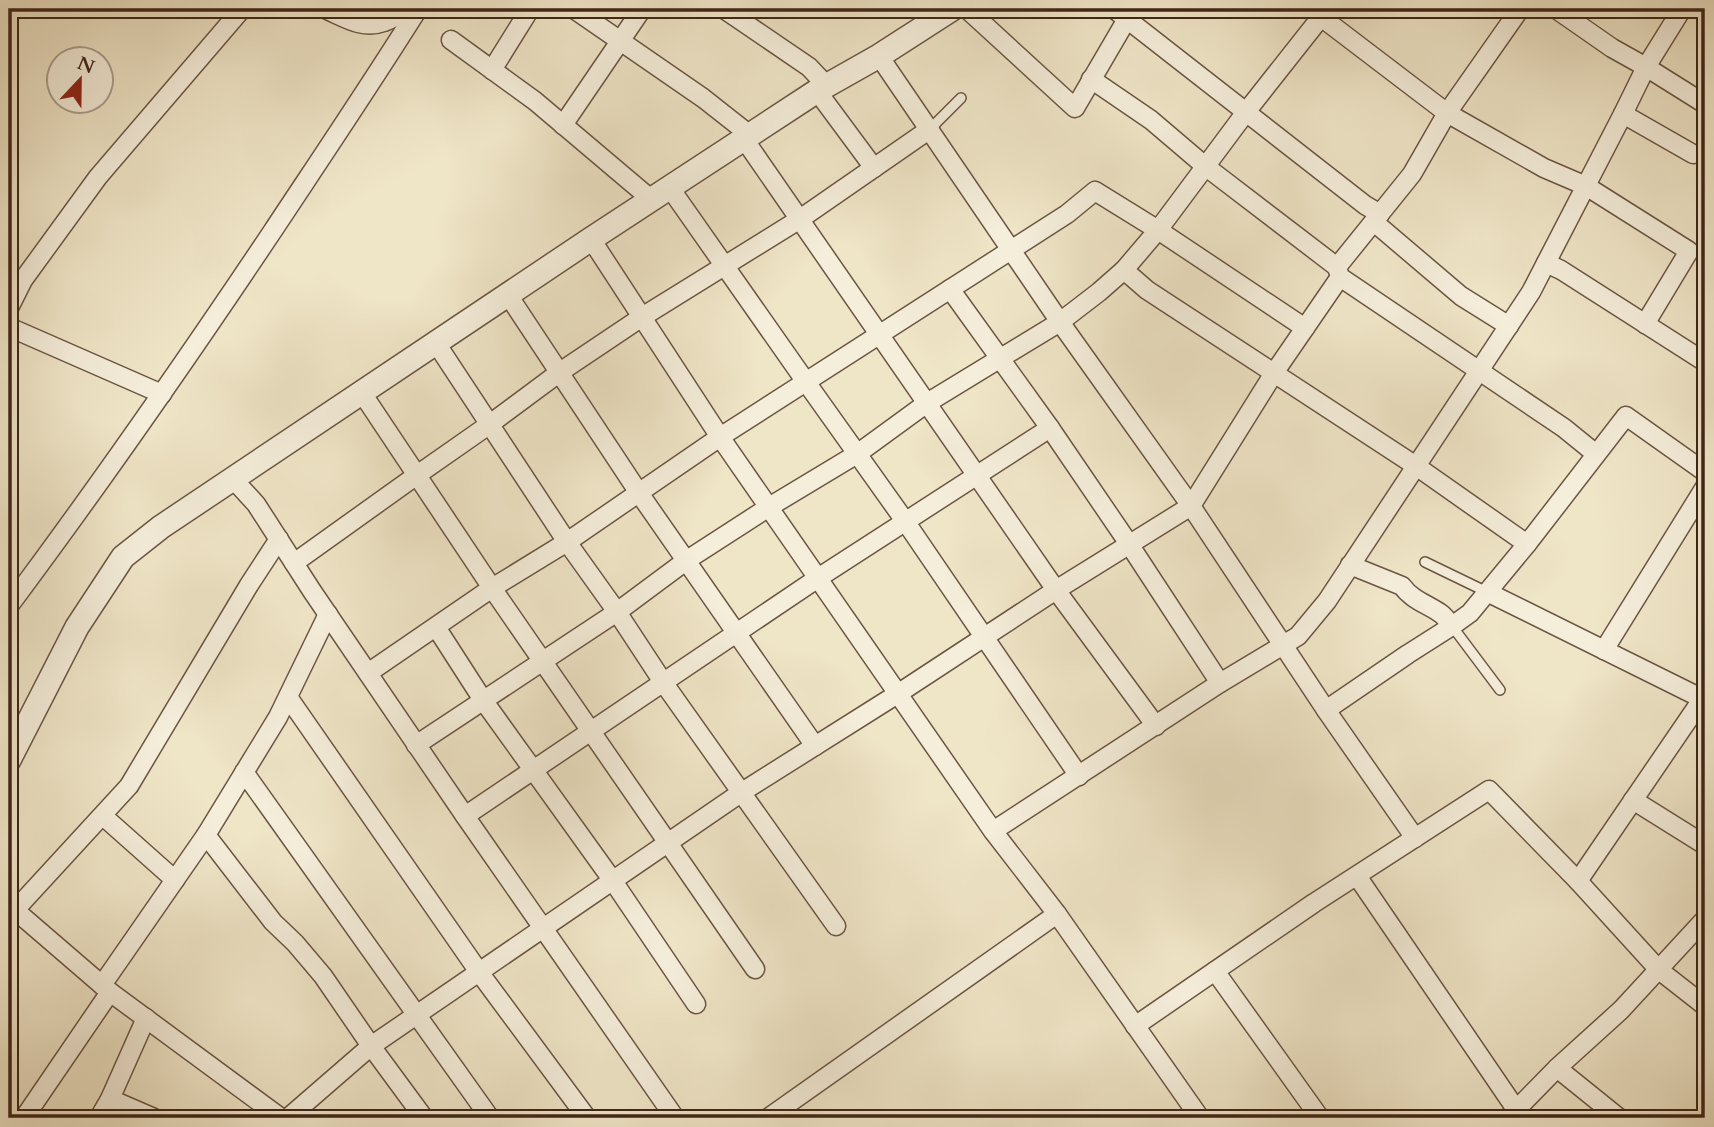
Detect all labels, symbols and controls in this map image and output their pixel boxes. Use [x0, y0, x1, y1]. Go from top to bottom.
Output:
north arrow [46, 46, 116, 116]
text: N [73, 50, 99, 80]

